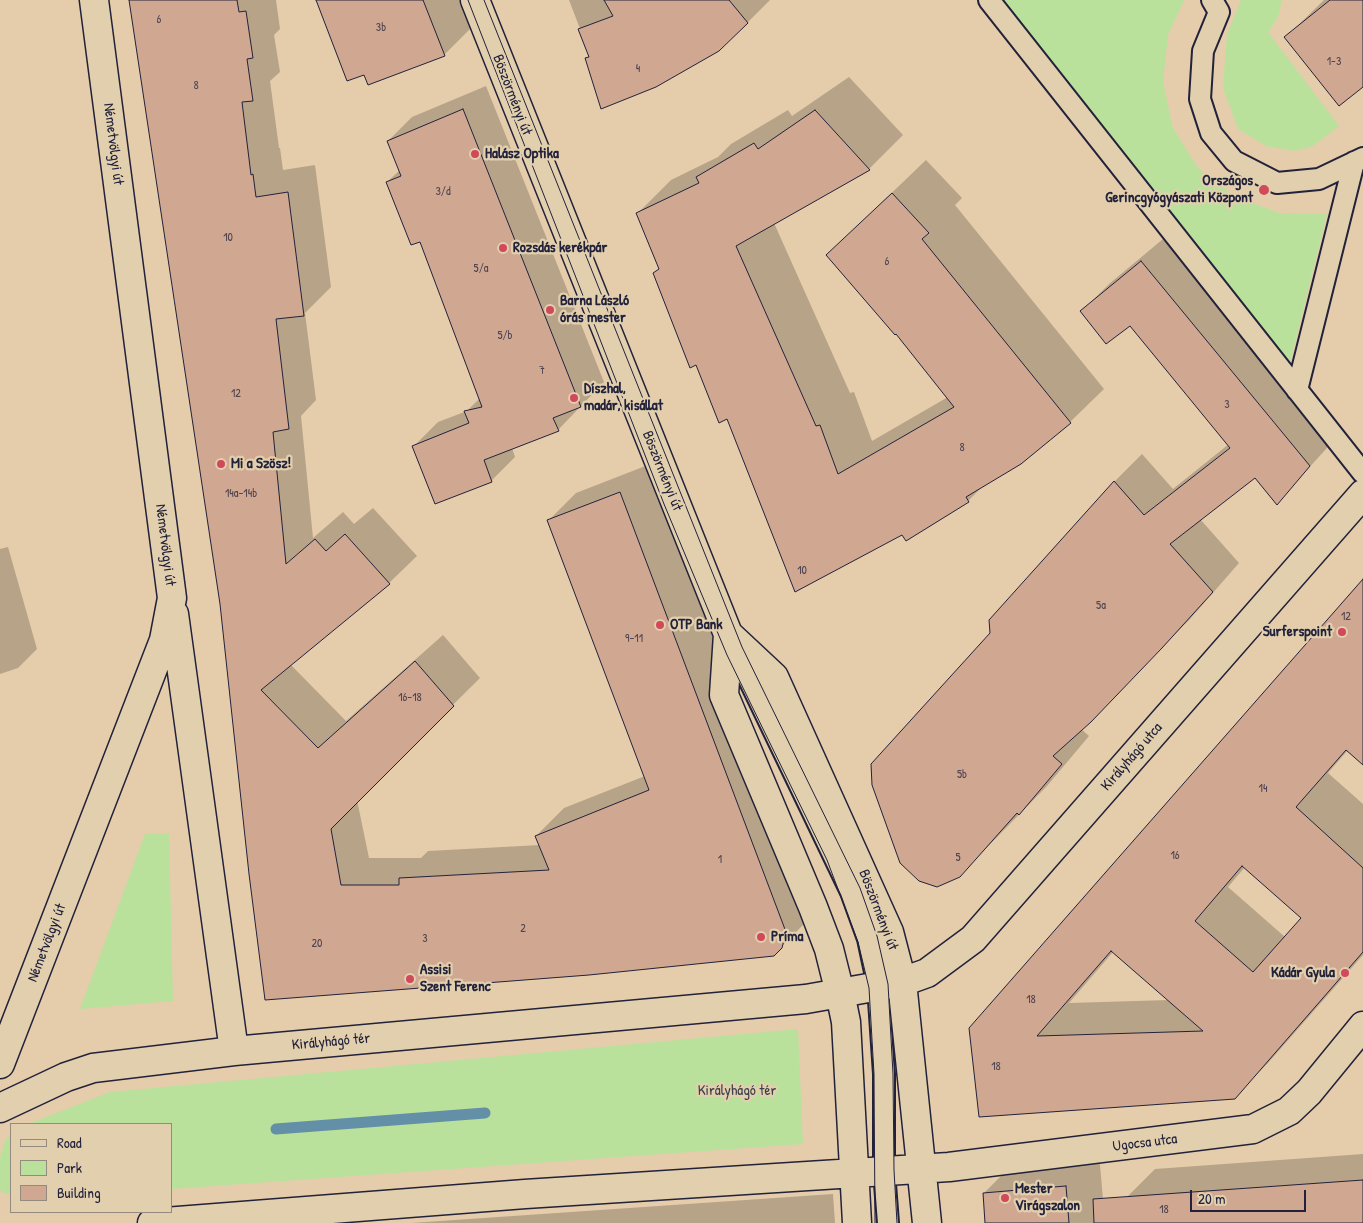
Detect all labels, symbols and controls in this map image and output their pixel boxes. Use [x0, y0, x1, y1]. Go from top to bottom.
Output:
house number: 6 [157, 13, 161, 27]
house number: 3b [376, 21, 386, 35]
street label: Böszörményi út [488, 52, 536, 138]
house number: 1-3 [1327, 55, 1341, 69]
house number: 4 [636, 62, 640, 76]
house number: 8 [193, 79, 199, 93]
street label: Németvölgyi út [99, 102, 127, 186]
place label: Halász Optika [485, 145, 559, 163]
marker: Halász Optika [469, 148, 481, 160]
place label: Országos Gerincgyógyászati Központ [1105, 172, 1253, 207]
marker: Országos Gerincgyógyászati Központ [1257, 183, 1271, 197]
house number: 3/d [435, 185, 451, 199]
house number: 10 [223, 231, 233, 245]
place label: Rozsdás kerékpár [513, 239, 607, 257]
marker: Rozsdás kerékpár [497, 242, 509, 254]
house number: 6 [885, 255, 889, 269]
house number: 5/a [474, 262, 488, 276]
place label: Barna László órás mester [560, 292, 629, 327]
marker: Barna László órás mester [544, 304, 556, 316]
house number: 5/b [497, 329, 513, 343]
house number: 7 [539, 364, 545, 378]
place label: Díszhal, madár, kisállat [584, 380, 663, 415]
house number: 12 [231, 387, 241, 401]
marker: Díszhal, madár, kisállat [568, 392, 580, 404]
house number: 3 [1224, 398, 1230, 412]
street label: Böszörményi út [638, 428, 686, 514]
house number: 8 [959, 441, 965, 455]
place label: Mi a Szösz! [231, 455, 291, 473]
marker: Mi a Szösz! [215, 458, 227, 470]
house number: 14a-14b [225, 487, 257, 501]
street label: Németvölgyi út [151, 503, 179, 587]
house number: 10 [797, 564, 807, 578]
house number: 5a [1096, 599, 1106, 613]
house number: 12 [1341, 610, 1351, 624]
place label: OTP Bank [670, 616, 723, 634]
marker: OTP Bank [654, 619, 666, 631]
place label: Surferspoint [1263, 623, 1332, 641]
marker: Surferspoint [1336, 626, 1348, 638]
house number: 9-11 [625, 632, 643, 646]
house number: 16-18 [398, 691, 422, 705]
street label: Királyhágó utca [1098, 719, 1166, 795]
house number: 5b [957, 768, 967, 782]
house number: 14 [1259, 782, 1267, 796]
house number: 16 [1170, 849, 1180, 863]
house number: 5 [955, 851, 961, 865]
house number: 1 [718, 853, 722, 867]
street label: Böszörményi út [854, 867, 902, 953]
street label: Németvölgyi út [24, 901, 70, 985]
house number: 2 [520, 922, 526, 936]
place label: Príma [771, 928, 803, 946]
marker: Príma [755, 931, 767, 943]
house number: 3 [422, 932, 428, 946]
house number: 20 [312, 937, 322, 951]
place label: Assisi Szent Ferenc [420, 961, 491, 996]
place label: Kádár Gyula [1271, 964, 1335, 982]
marker: Kádár Gyula [1339, 967, 1351, 979]
marker: Assisi Szent Ferenc [404, 973, 416, 985]
house number: 18 [1026, 993, 1036, 1007]
street label: Királyhágó tér [291, 1030, 371, 1054]
house number: 18 [991, 1060, 1001, 1074]
park label: Királyhágó tér [698, 1082, 776, 1100]
legend [10, 1123, 172, 1213]
street label: Ugocsa utca [1112, 1130, 1178, 1156]
text: Road [57, 1132, 82, 1153]
text: Park [57, 1157, 82, 1178]
place label: Mester Virágszalon [1015, 1180, 1080, 1215]
scale bar [1193, 1180, 1309, 1212]
text: Building [57, 1182, 101, 1203]
text: 20 m [1198, 1188, 1225, 1209]
marker: Mester Virágszalon [999, 1192, 1011, 1204]
house number: 18 [1159, 1203, 1169, 1217]

